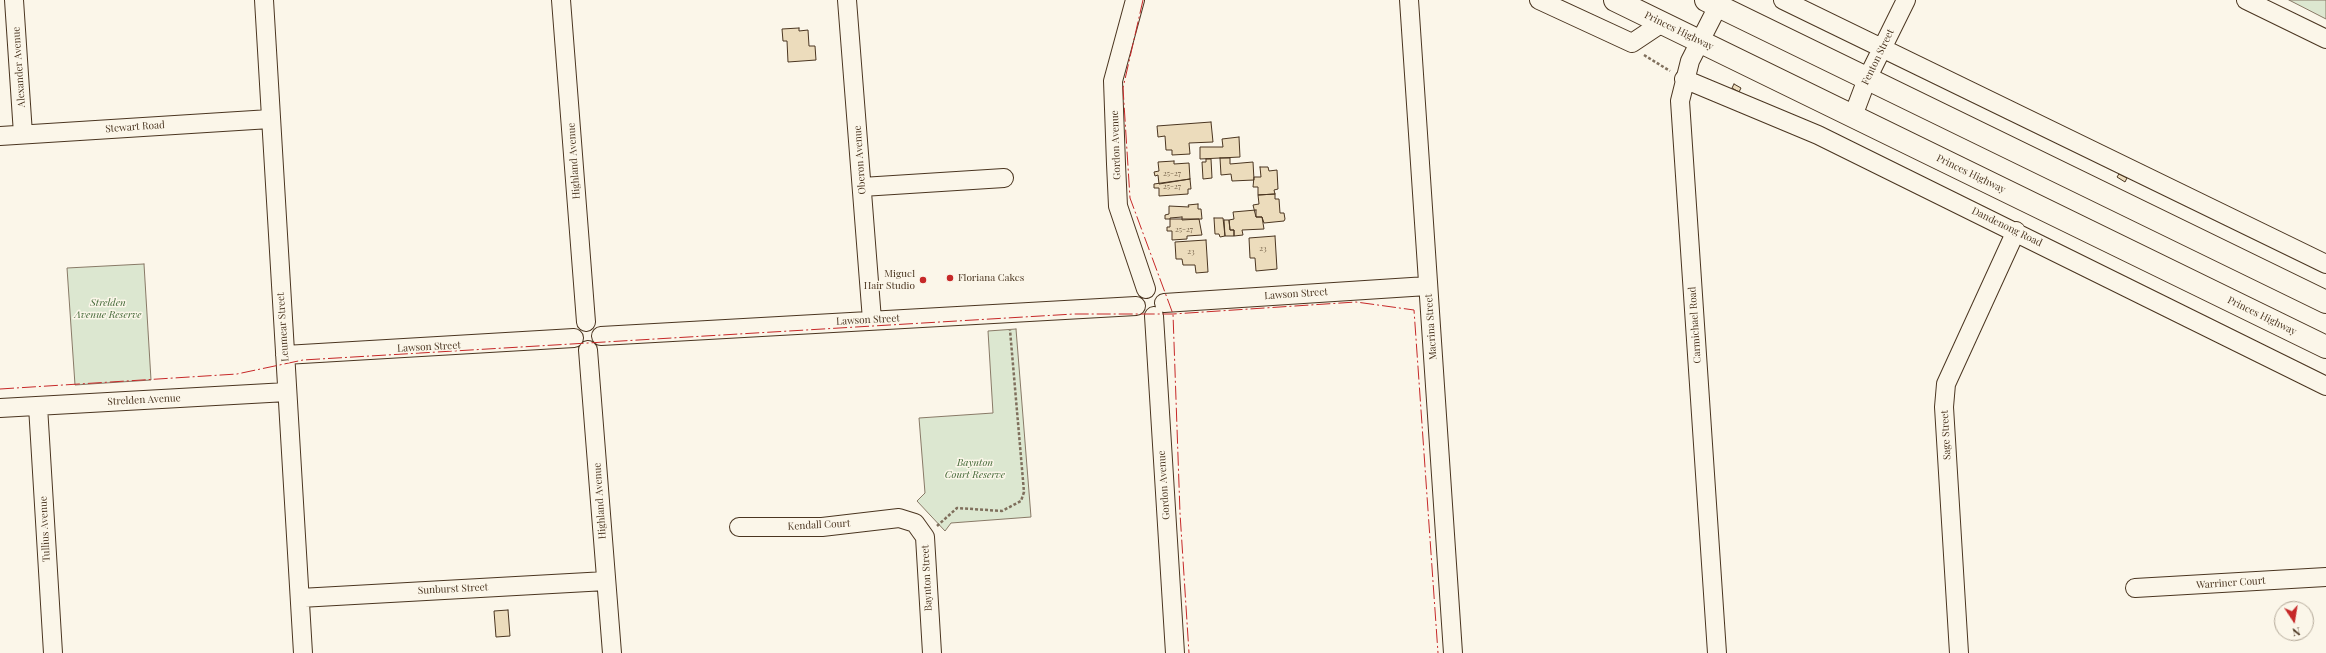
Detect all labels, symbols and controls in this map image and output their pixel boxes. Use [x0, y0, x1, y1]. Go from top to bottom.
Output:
street label: Princes Highway [1643, 9, 1715, 53]
street label: Alexander Avenue [10, 26, 28, 108]
street label: Fenton Street [1859, 27, 1897, 87]
street label: Gordon Avenue [1109, 110, 1123, 180]
street label: Stewart Road [105, 119, 165, 135]
street label: Highland Avenue [565, 122, 583, 200]
street label: Oberon Avenue [852, 125, 868, 195]
street label: Princes Highway [1935, 152, 2007, 196]
house number: 25-27 [1163, 168, 1181, 178]
house number: 25-27 [1163, 181, 1181, 191]
street label: Dandenong Road [1970, 205, 2044, 249]
house number: 25-27 [1175, 224, 1193, 234]
house number: 23 [1259, 243, 1267, 253]
house number: 23 [1187, 246, 1195, 256]
place label: Miguel Hair Studio [864, 268, 915, 292]
place label: Floriana Cakes [958, 272, 1024, 284]
marker: Floriana Cakes [945, 273, 955, 283]
marker: Miguel Hair Studio [918, 275, 928, 285]
street label: Lawson Street [1264, 286, 1328, 302]
street label: Carmichael Road [1686, 286, 1704, 364]
street label: Leumear Street [275, 292, 291, 362]
street label: Macrina Street [1423, 294, 1439, 360]
street label: Princes Highway [2226, 294, 2298, 338]
park label: Strelden Avenue Reserve [74, 297, 142, 320]
street label: Lawson Street [836, 312, 900, 328]
street label: Lawson Street [397, 339, 461, 355]
street label: Strelden Avenue [107, 392, 181, 408]
street label: Sage Street [1939, 410, 1953, 460]
street label: Gordon Avenue [1156, 450, 1172, 520]
park label: Baynton Court Reserve [945, 457, 1005, 480]
street label: Highland Avenue [591, 462, 609, 540]
street label: Tullius Avenue [37, 496, 53, 562]
street label: Kendall Court [787, 517, 851, 533]
street label: Baynton Street [919, 544, 935, 612]
street label: Warriner Court [2196, 575, 2266, 591]
street label: Sunburst Street [418, 581, 488, 597]
north arrow [2274, 601, 2314, 641]
text: N [2291, 624, 2302, 640]

